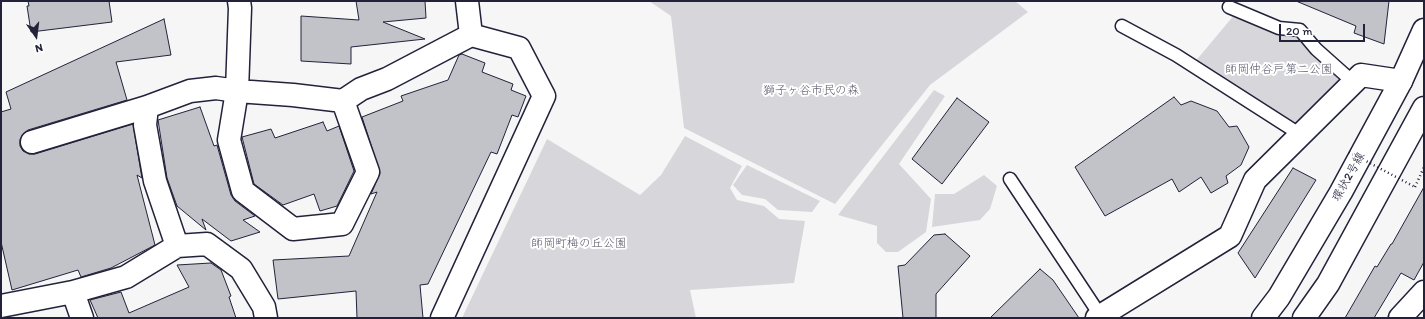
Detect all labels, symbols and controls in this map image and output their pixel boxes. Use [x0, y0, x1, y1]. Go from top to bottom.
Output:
north arrow [16, 16, 56, 56]
scale bar [1281, 16, 1367, 42]
text: 20 m [1286, 24, 1313, 38]
text: N [34, 41, 44, 55]
park label: 師岡仲谷戸第二公園 [1225, 63, 1333, 77]
park label: 獅子ヶ谷市民の森 [763, 84, 859, 98]
street label: 環状2号線 [1330, 150, 1368, 204]
park label: 師岡町梅の丘公園 [531, 237, 627, 251]

